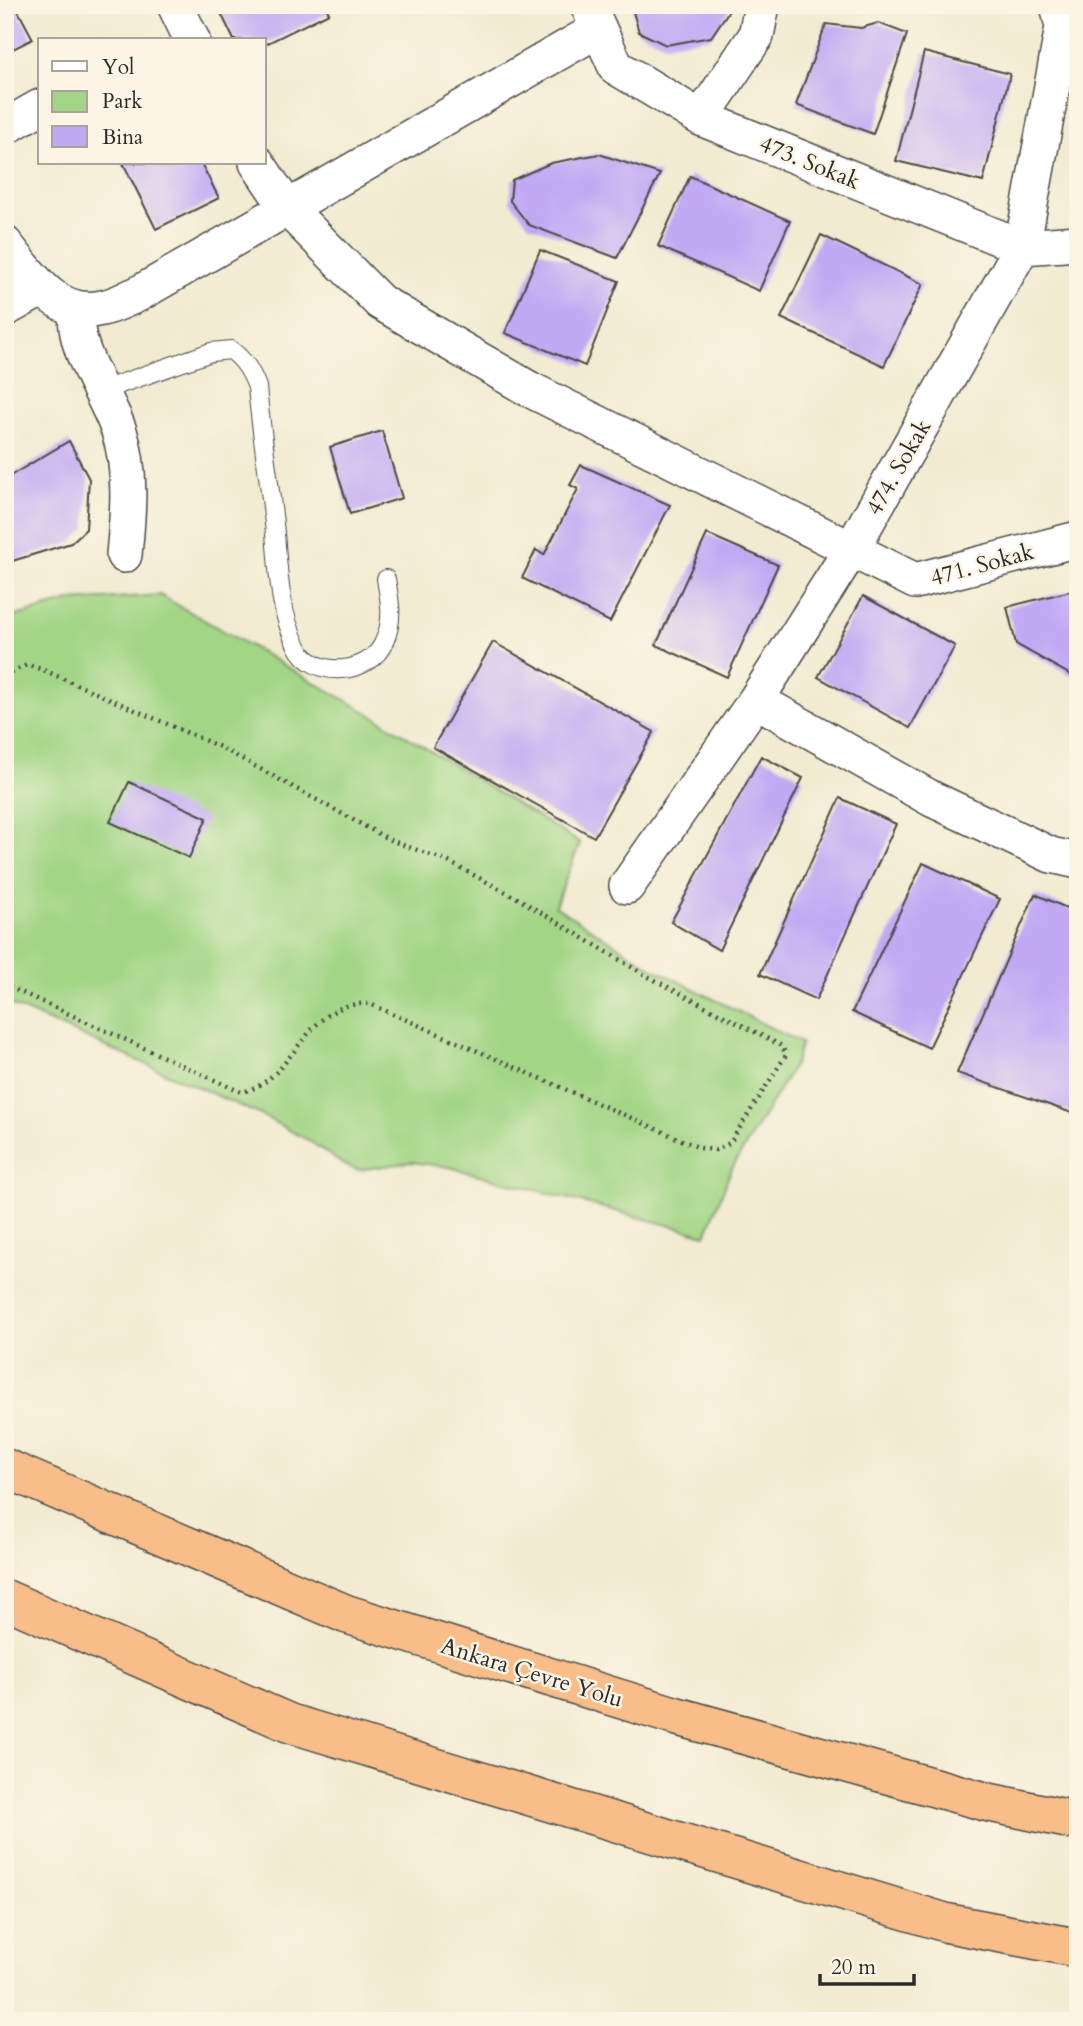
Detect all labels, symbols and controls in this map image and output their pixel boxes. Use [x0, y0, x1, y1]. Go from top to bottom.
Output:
legend [38, 38, 266, 164]
text: Yol [102, 53, 134, 82]
text: Park [102, 87, 143, 116]
text: Bina [102, 123, 143, 152]
street label: 473. Sokak [755, 128, 865, 197]
street label: 474. Sokak [859, 413, 939, 521]
street label: 471. Sokak [927, 536, 1038, 593]
street label: Ankara Çevre Yolu [437, 1630, 627, 1715]
scale bar [820, 1942, 915, 1986]
text: 20 m [831, 1953, 876, 1982]

